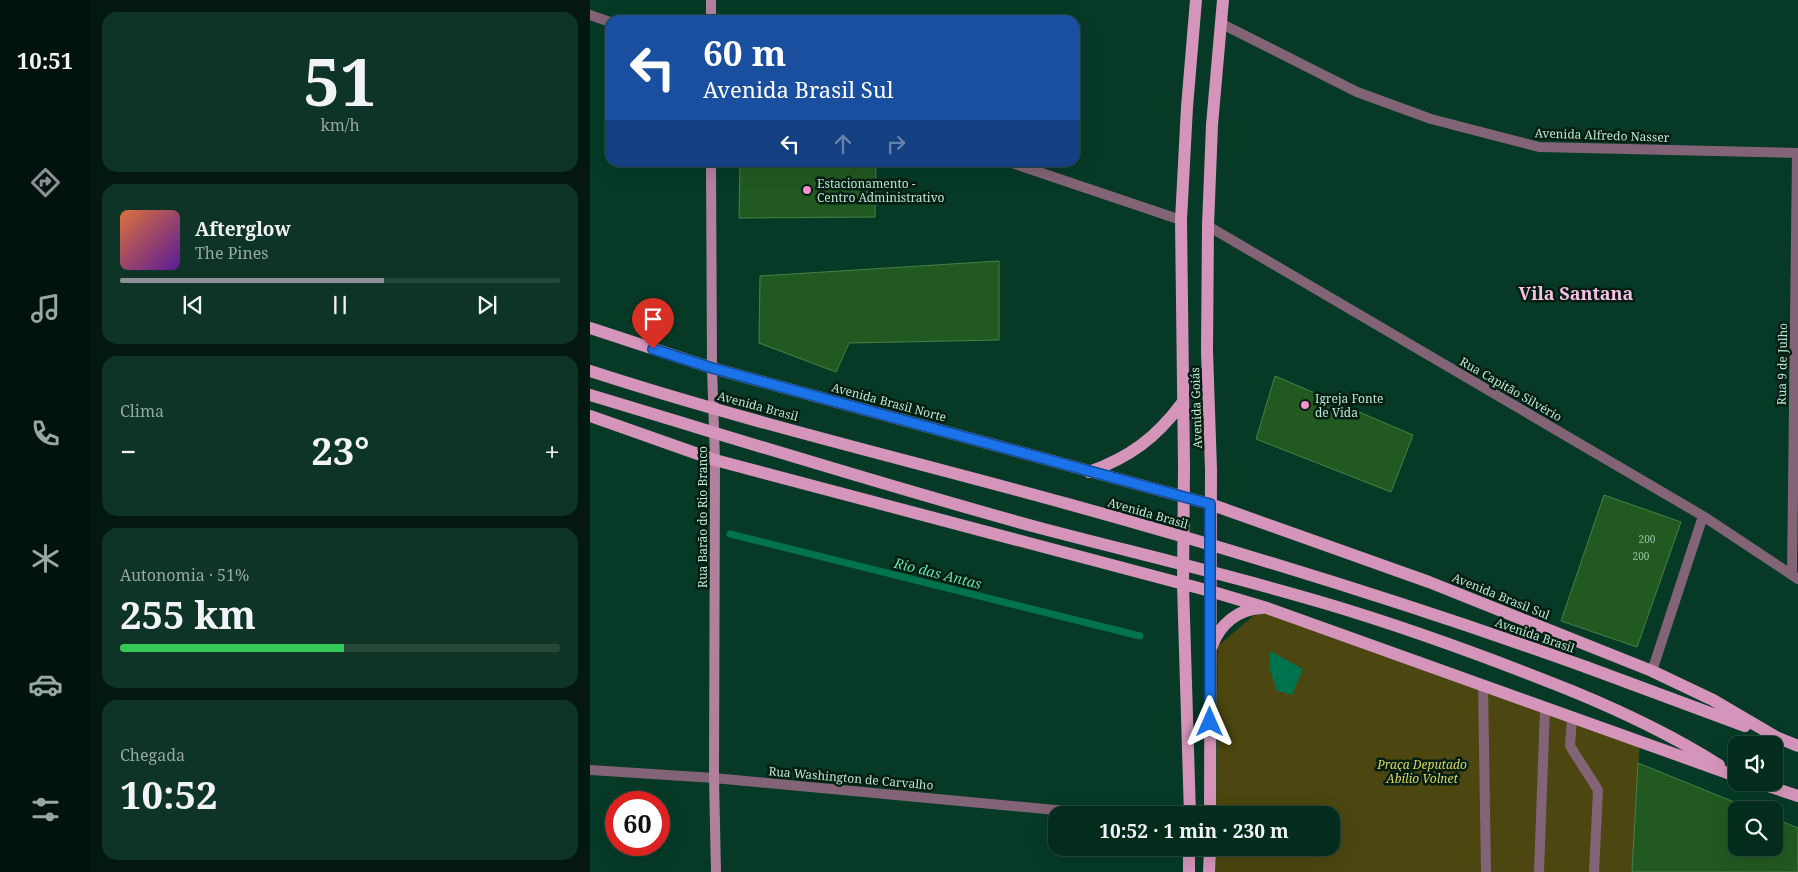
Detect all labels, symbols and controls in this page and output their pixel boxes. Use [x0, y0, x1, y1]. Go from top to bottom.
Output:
text: 60 m [703, 29, 786, 76]
icon: left [620, 35, 685, 100]
text: 51 [303, 37, 377, 125]
text: 10:51 [17, 45, 73, 75]
text: Avenida Brasil Sul [703, 74, 894, 104]
text: km/h [320, 114, 360, 136]
street label: Avenida Alfredo Nasser [1534, 124, 1670, 146]
icon: left [776, 130, 804, 158]
icon: ahead [829, 130, 857, 158]
icon: right [882, 130, 910, 158]
icon: directions [28, 165, 63, 200]
place label: Estacionamento - Centro Administrativo [817, 175, 945, 206]
marker: Estacionamento - Centro Administrativo [801, 184, 813, 196]
text: Afterglow [195, 216, 291, 242]
text: The Pines [195, 242, 269, 264]
district label: Vila Santana [1519, 281, 1634, 305]
icon: music [28, 291, 63, 326]
icon: previous [179, 291, 207, 319]
icon: pause [326, 291, 354, 319]
icon: next [473, 291, 501, 319]
pin [632, 298, 674, 349]
icon: arrive [639, 305, 667, 333]
street label: Rua 9 de Julho [1773, 323, 1791, 405]
street label: Rua Capitão Silvério [1457, 353, 1565, 425]
street label: Avenida Goiás [1186, 367, 1206, 449]
street label: Avenida Brasil Norte [830, 378, 948, 426]
street label: Avenida Brasil [716, 387, 801, 425]
place label: Igreja Fonte de Vida [1315, 390, 1383, 421]
marker: Igreja Fonte de Vida [1299, 399, 1311, 411]
text: Clima [120, 400, 164, 422]
icon: phone [28, 416, 63, 451]
text: 23° [311, 424, 369, 476]
text: − [120, 432, 136, 470]
text: + [544, 432, 560, 470]
street label: Rua Barão do Rio Branco [694, 446, 711, 588]
street label: Avenida Brasil [1106, 493, 1190, 533]
house number: 200 [1639, 532, 1656, 546]
icon: climate [28, 541, 63, 576]
house number: 200 [1633, 549, 1650, 563]
water label: Rio das Antas [891, 553, 984, 593]
text: Autonomia · 51% [120, 564, 249, 586]
street label: Avenida Brasil Sul [1450, 569, 1553, 623]
text: 255 km [120, 588, 256, 640]
street label: Avenida Brasil [1493, 613, 1577, 657]
icon: car [28, 667, 63, 702]
position arrow [1183, 695, 1235, 747]
map controls [1728, 736, 1783, 856]
button: sound [1728, 736, 1783, 791]
text: Chegada [120, 744, 185, 766]
park label: Praça Deputado Abílio Volnet [1376, 756, 1467, 787]
street label: Rua Washington de Carvalho [768, 762, 934, 794]
text: 10:52 [120, 768, 217, 820]
speed limit sign: 60 [605, 791, 670, 856]
icon: filters [28, 792, 63, 827]
button: search [1728, 801, 1783, 856]
text: 10:52 · 1 min · 230 m [1099, 818, 1289, 844]

